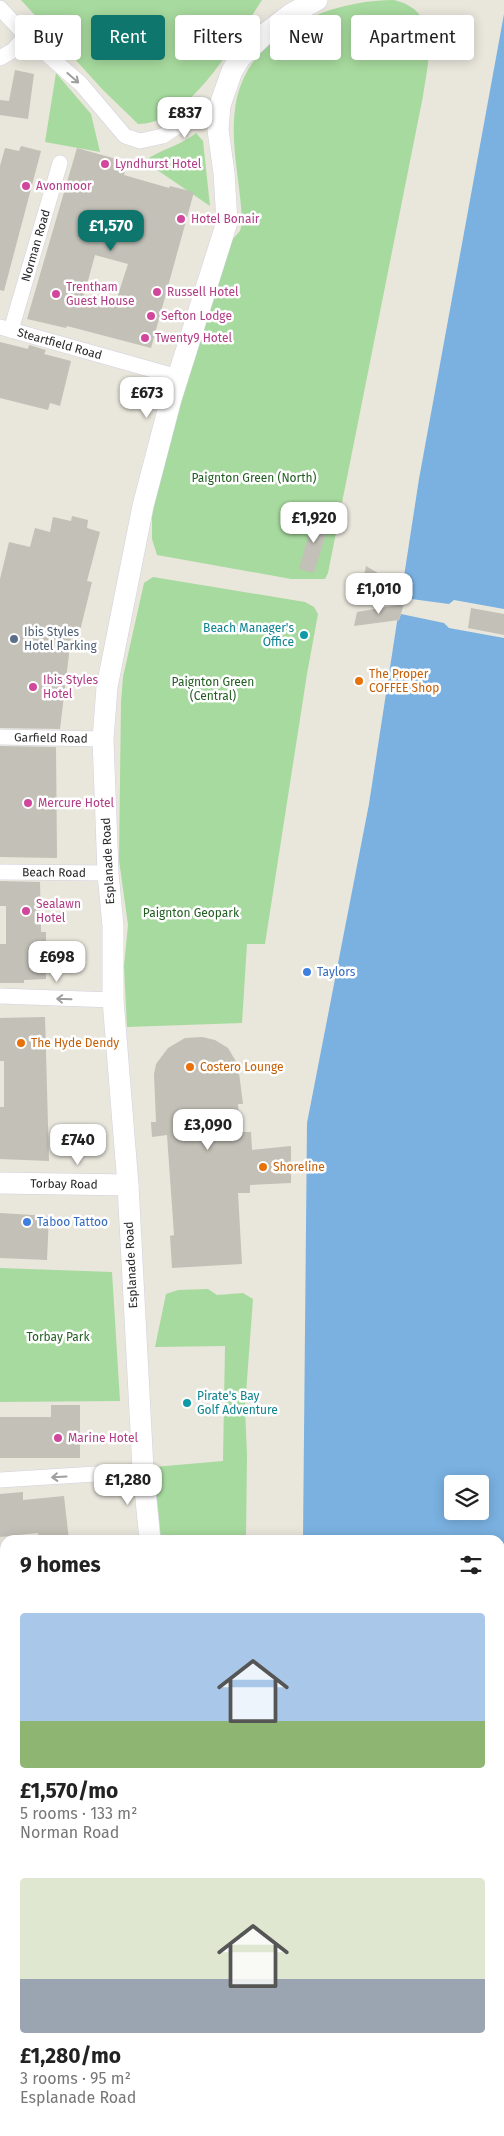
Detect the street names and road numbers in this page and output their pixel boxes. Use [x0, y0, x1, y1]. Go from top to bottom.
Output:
street label: Norman Road [19, 208, 53, 283]
street label: Steartfield Road [16, 325, 104, 362]
street label: Garfield Road [14, 730, 88, 746]
street label: Esplanade Road [99, 817, 117, 905]
street label: Beach Road [22, 865, 86, 880]
street label: Torbay Road [30, 1176, 98, 1192]
street label: Esplanade Road [122, 1221, 140, 1309]

